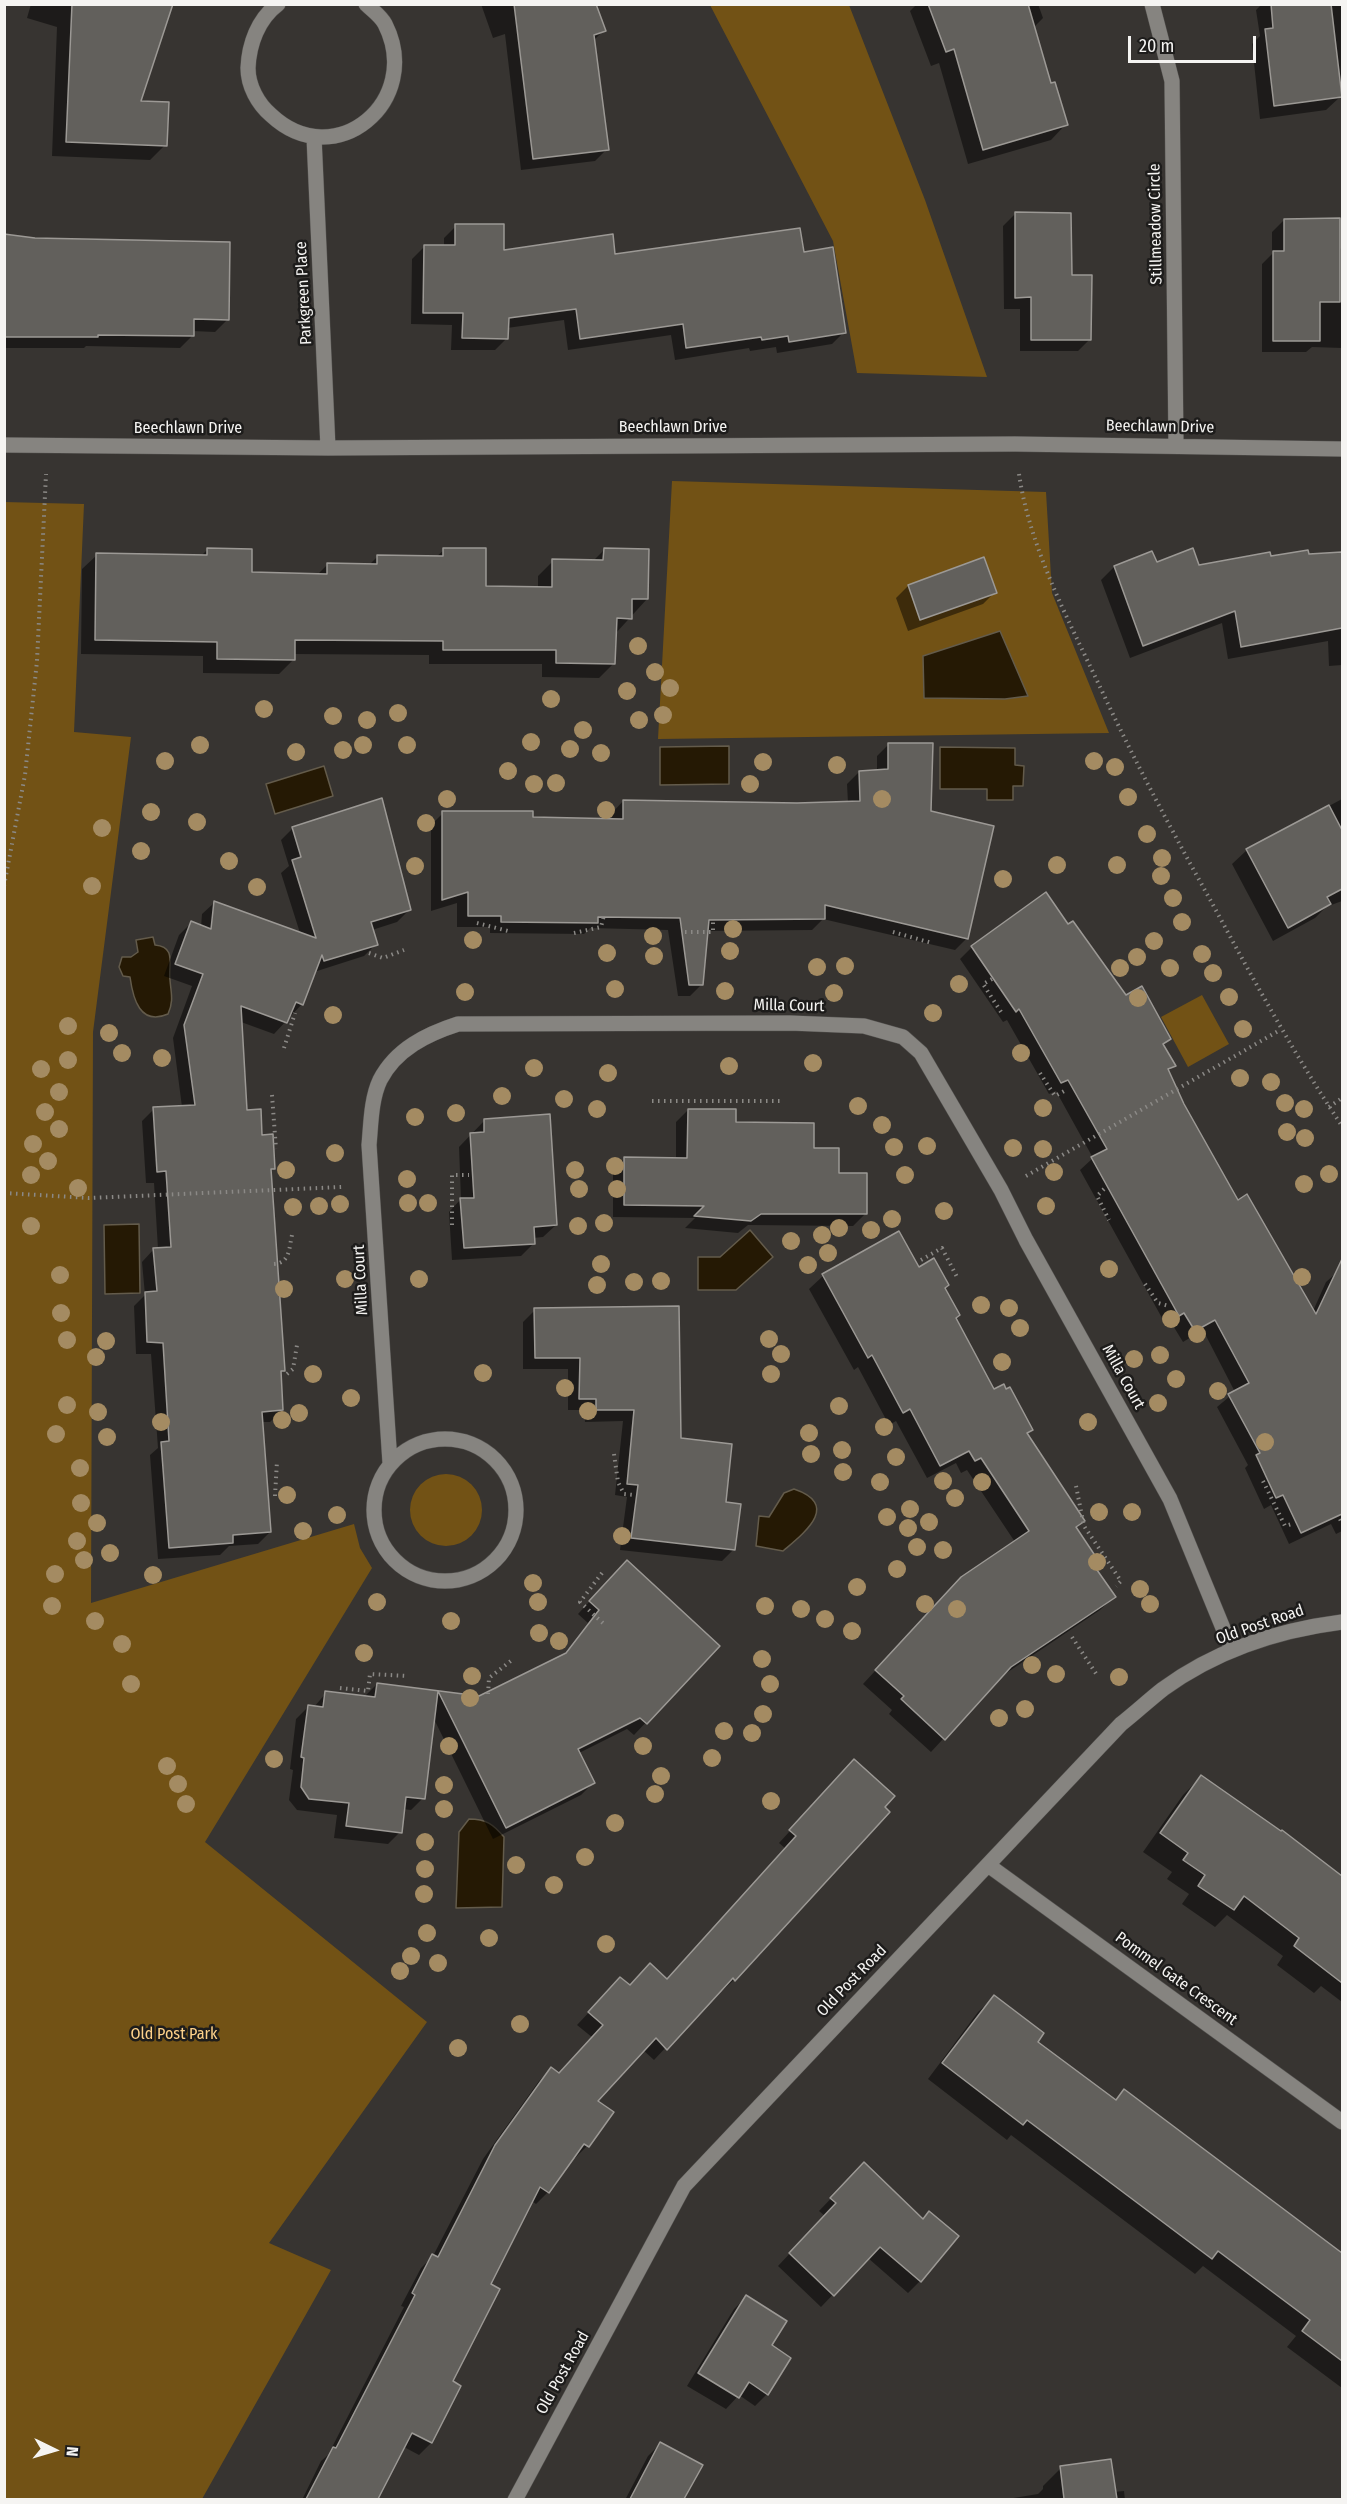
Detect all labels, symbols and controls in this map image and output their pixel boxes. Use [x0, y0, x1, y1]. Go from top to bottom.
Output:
scale bar [1131, 24, 1258, 62]
text: 20 m [1139, 35, 1174, 57]
street label: Stillmeadow Circle [1145, 163, 1167, 285]
street label: Parkgreen Place [292, 241, 316, 345]
street label: Beechlawn Drive [1106, 416, 1214, 438]
street label: Beechlawn Drive [619, 418, 727, 438]
street label: Beechlawn Drive [134, 419, 242, 439]
street label: Milla Court [753, 996, 825, 1016]
street label: Milla Court [350, 1244, 372, 1316]
street label: Milla Court [1097, 1341, 1149, 1413]
street label: Old Post Road [1213, 1601, 1307, 1649]
street label: Pommel Gate Crescent [1111, 1928, 1241, 2030]
street label: Old Post Road [813, 1941, 891, 2021]
park label: Old Post Park [130, 2025, 218, 2045]
street label: Old Post Road [532, 2328, 594, 2418]
north arrow [24, 2420, 84, 2480]
text: N [63, 2446, 82, 2457]

